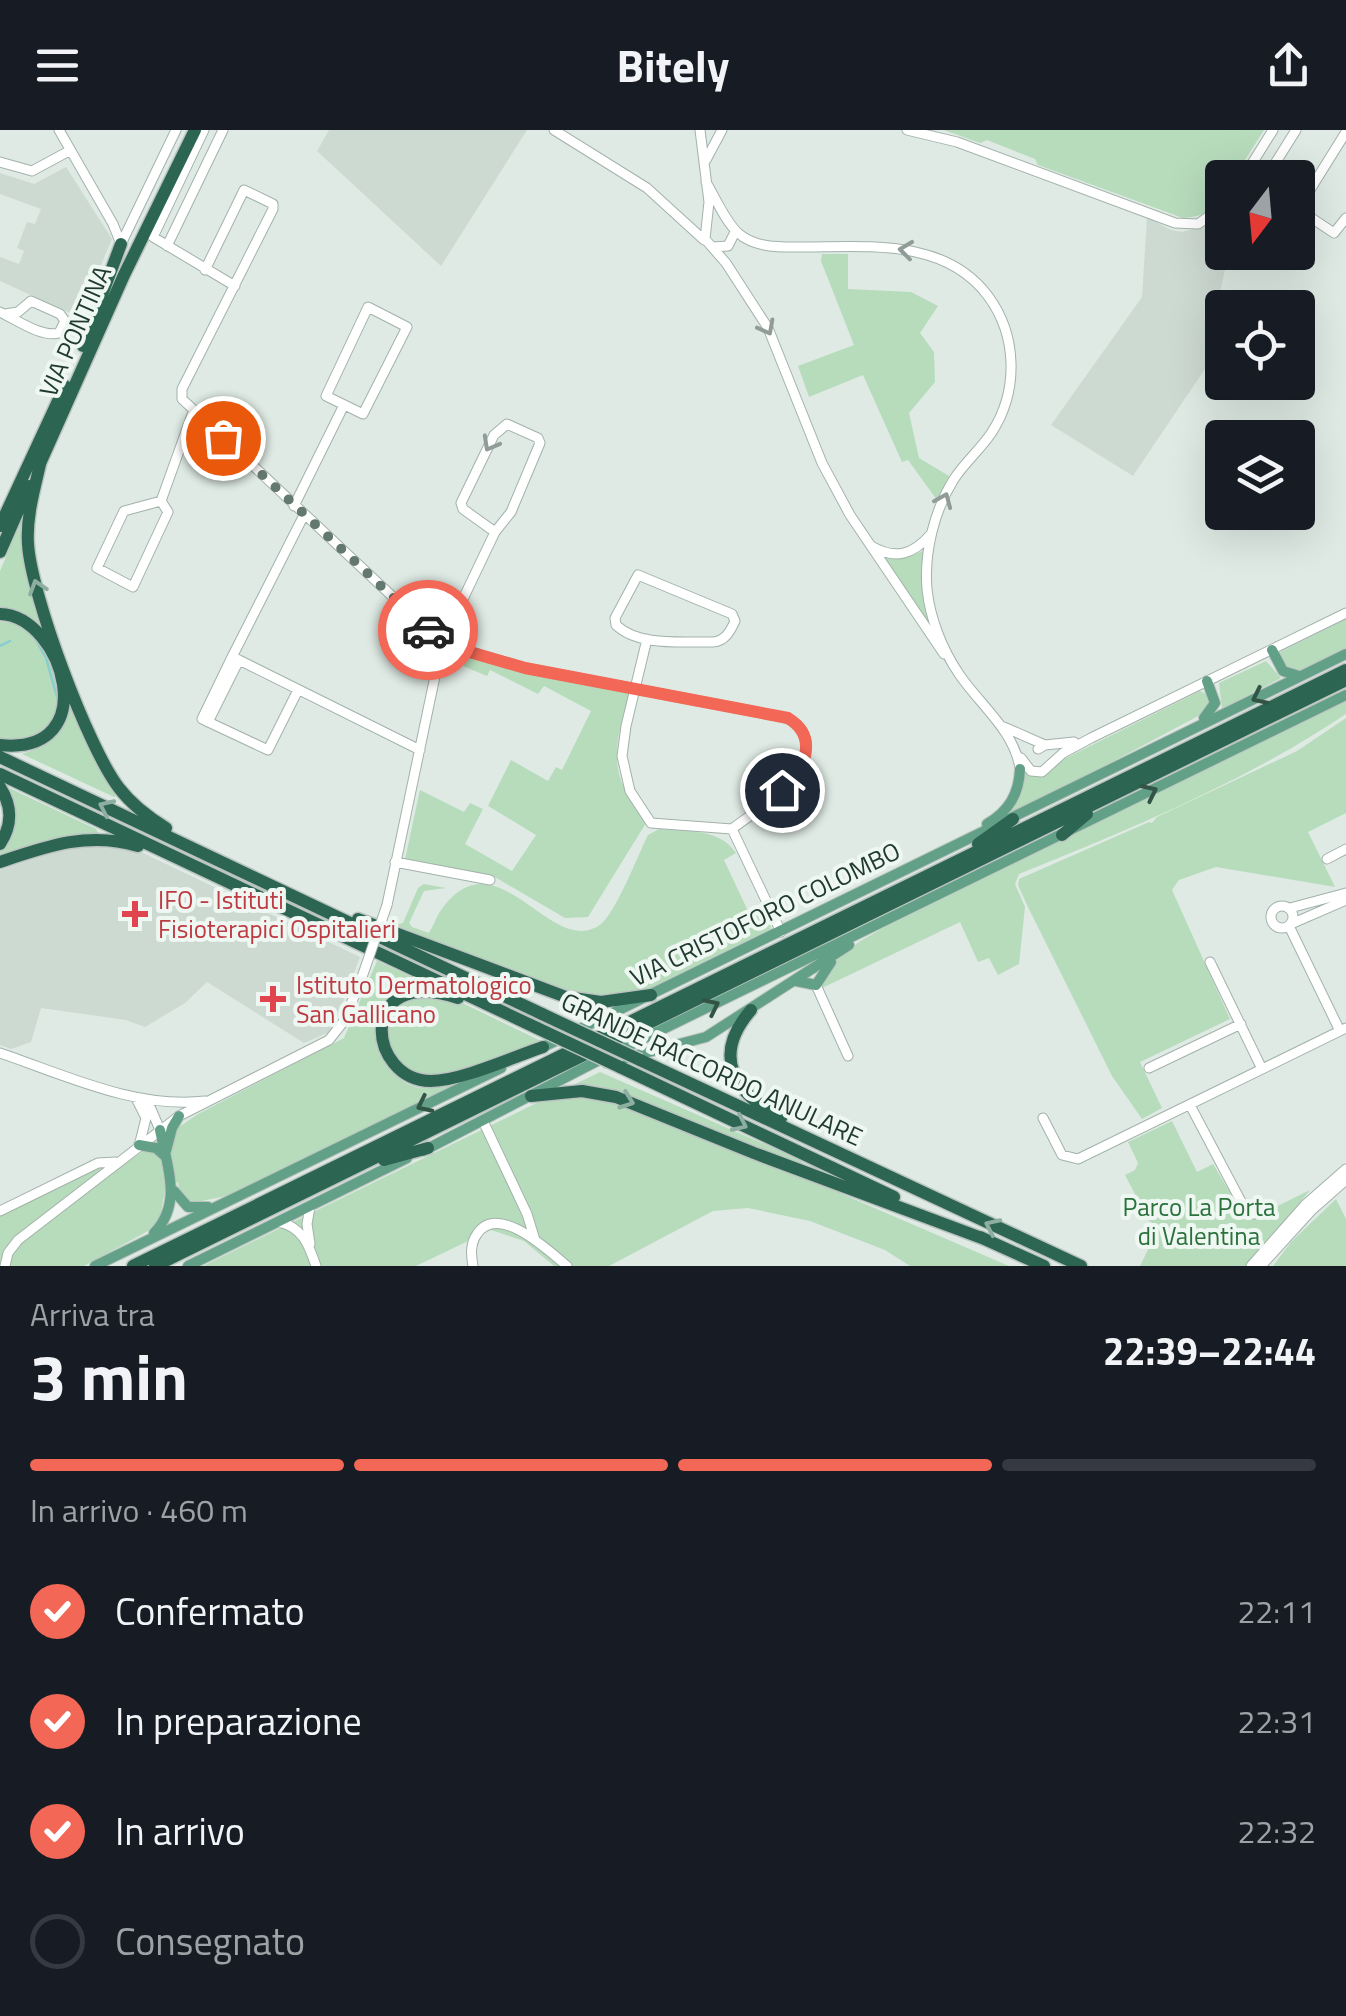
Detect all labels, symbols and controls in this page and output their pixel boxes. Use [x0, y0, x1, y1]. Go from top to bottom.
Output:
text: Bitely [617, 31, 730, 99]
icon: menu [30, 38, 85, 93]
icon: share [1261, 38, 1316, 93]
north arrow [1205, 160, 1315, 270]
map controls [1205, 160, 1315, 530]
one-way arrow [898, 240, 914, 261]
street label: VIA PONTINA [29, 259, 121, 403]
button: locate [1205, 290, 1315, 400]
one-way arrow [755, 317, 775, 335]
pin [181, 396, 266, 481]
icon: bag [196, 411, 251, 466]
button: layers [1205, 420, 1315, 530]
one-way arrow [483, 433, 503, 451]
one-way arrow [932, 492, 952, 510]
one-way arrow [28, 579, 49, 596]
courier [378, 580, 478, 680]
icon: car [401, 603, 456, 658]
one-way arrow [1251, 685, 1269, 704]
pin [740, 748, 825, 833]
icon: home [755, 763, 810, 818]
one-way arrow [1140, 784, 1158, 804]
one-way arrow [99, 800, 117, 820]
street label: VIA CRISTOFORO COLOMBO [623, 832, 907, 996]
place label: IFO - Istituti Fisioterapici Ospitalieri [158, 881, 396, 948]
marker: IFO - Istituti Fisioterapici Ospitalieri [122, 901, 148, 927]
place label: Istituto Dermatologico San Gallicano [296, 966, 532, 1033]
street label: GRANDE RACCORDO ANULARE [555, 982, 869, 1156]
marker: Istituto Dermatologico San Gallicano [260, 986, 286, 1012]
one-way arrow [702, 999, 720, 1018]
one-way arrow [617, 1089, 634, 1110]
one-way arrow [416, 1093, 434, 1113]
one-way arrow [730, 1112, 748, 1132]
park label: Parco La Porta di Valentina [1123, 1188, 1276, 1255]
one-way arrow [984, 1218, 1002, 1238]
text: Arriva tra [30, 1290, 155, 1338]
text: 22:39–22:44 [1103, 1322, 1316, 1380]
text: 3 min [30, 1326, 188, 1425]
text: In arrivo · 460 m [30, 1486, 248, 1534]
text: Confermato [115, 1582, 305, 1640]
icon: check [30, 1584, 85, 1639]
text: 22:11 [1237, 1587, 1316, 1635]
text: In preparazione [115, 1692, 362, 1750]
icon: check [30, 1694, 85, 1749]
text: 22:31 [1237, 1697, 1316, 1745]
text: In arrivo [115, 1802, 245, 1860]
icon: check [30, 1804, 85, 1859]
text: 22:32 [1237, 1807, 1316, 1855]
text: Consegnato [115, 1912, 305, 1970]

